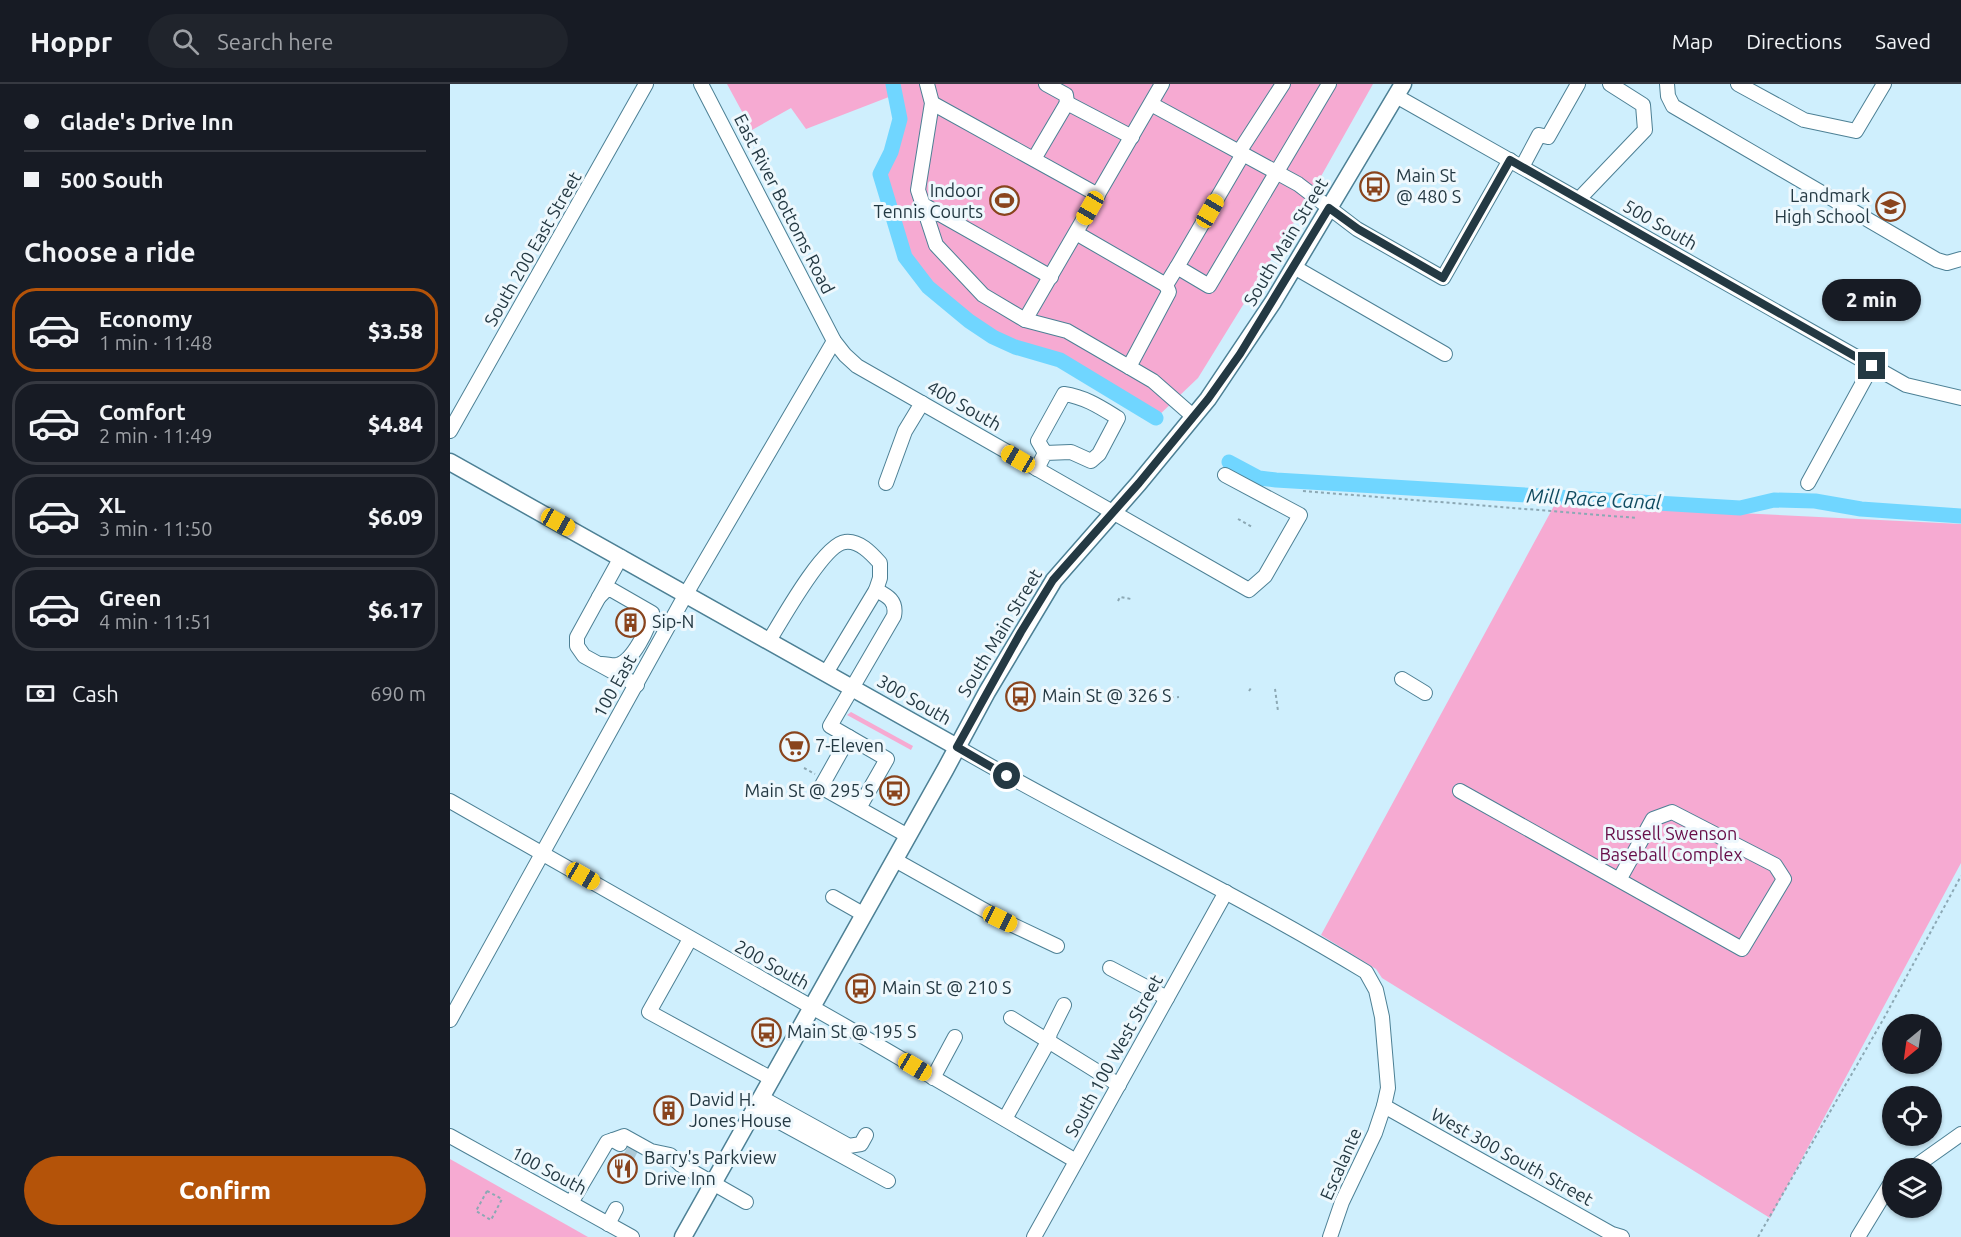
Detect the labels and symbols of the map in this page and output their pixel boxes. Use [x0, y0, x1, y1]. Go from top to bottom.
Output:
street label: East River Bottoms Road [731, 110, 839, 297]
place label: Main St @ 480 S [1396, 165, 1461, 206]
street label: South 200 East Street [480, 168, 585, 329]
bus stop icon: Main St @ 480 S [1359, 170, 1391, 202]
street label: South Main Street [1239, 174, 1331, 309]
place label: Indoor Tennis Courts [874, 180, 983, 221]
sports icon: Indoor Tennis Courts [988, 185, 1020, 217]
place label: Landmark High School [1774, 185, 1870, 226]
car [1073, 188, 1107, 228]
school or university icon: Landmark High School [1875, 190, 1907, 222]
car [1193, 191, 1227, 231]
street label: 500 South [1620, 195, 1701, 253]
callout: 2 min [1822, 279, 1922, 321]
route end [1858, 352, 1885, 379]
street label: 400 South [924, 376, 1005, 434]
car [998, 442, 1038, 476]
water label: Mill Race Canal [1526, 483, 1662, 514]
car [538, 505, 578, 539]
street label: South Main Street [953, 565, 1045, 700]
building icon: Sip-N [615, 606, 647, 638]
place label: Sip-N [652, 611, 694, 631]
street label: 100 East [589, 651, 640, 720]
street label: 300 South [874, 670, 955, 728]
bus stop icon: Main St @ 326 S [1005, 680, 1037, 712]
place label: Main St @ 326 S [1042, 685, 1171, 705]
supermarket icon: 7-Eleven [778, 730, 810, 762]
place label: 7-Eleven [815, 735, 884, 755]
route start [993, 762, 1020, 789]
bus stop icon: Main St @ 295 S [879, 775, 911, 807]
place label: Main St @ 295 S [745, 780, 874, 800]
park label: Russell Swenson Baseball Complex [1599, 823, 1743, 864]
car [563, 859, 603, 893]
car [980, 903, 1020, 935]
street label: 200 South [732, 935, 813, 993]
street label: South 100 West Street [1060, 971, 1166, 1140]
bus stop icon: Main St @ 210 S [845, 972, 877, 1004]
place label: Main St @ 210 S [882, 977, 1011, 997]
north arrow [1882, 1014, 1942, 1074]
bus stop icon: Main St @ 195 S [750, 1016, 782, 1048]
place label: Main St @ 195 S [787, 1021, 916, 1041]
car [895, 1050, 935, 1084]
place label: David H. Jones House [689, 1089, 792, 1130]
building icon: David H. Jones House [652, 1094, 684, 1126]
street label: West 300 South Street [1428, 1103, 1597, 1209]
street label: Escalante [1315, 1124, 1365, 1203]
street label: 100 South [508, 1142, 590, 1198]
place label: Barry's Parkview Drive Inn [644, 1147, 777, 1188]
restaurant icon: Barry's Parkview Drive Inn [607, 1152, 639, 1184]

